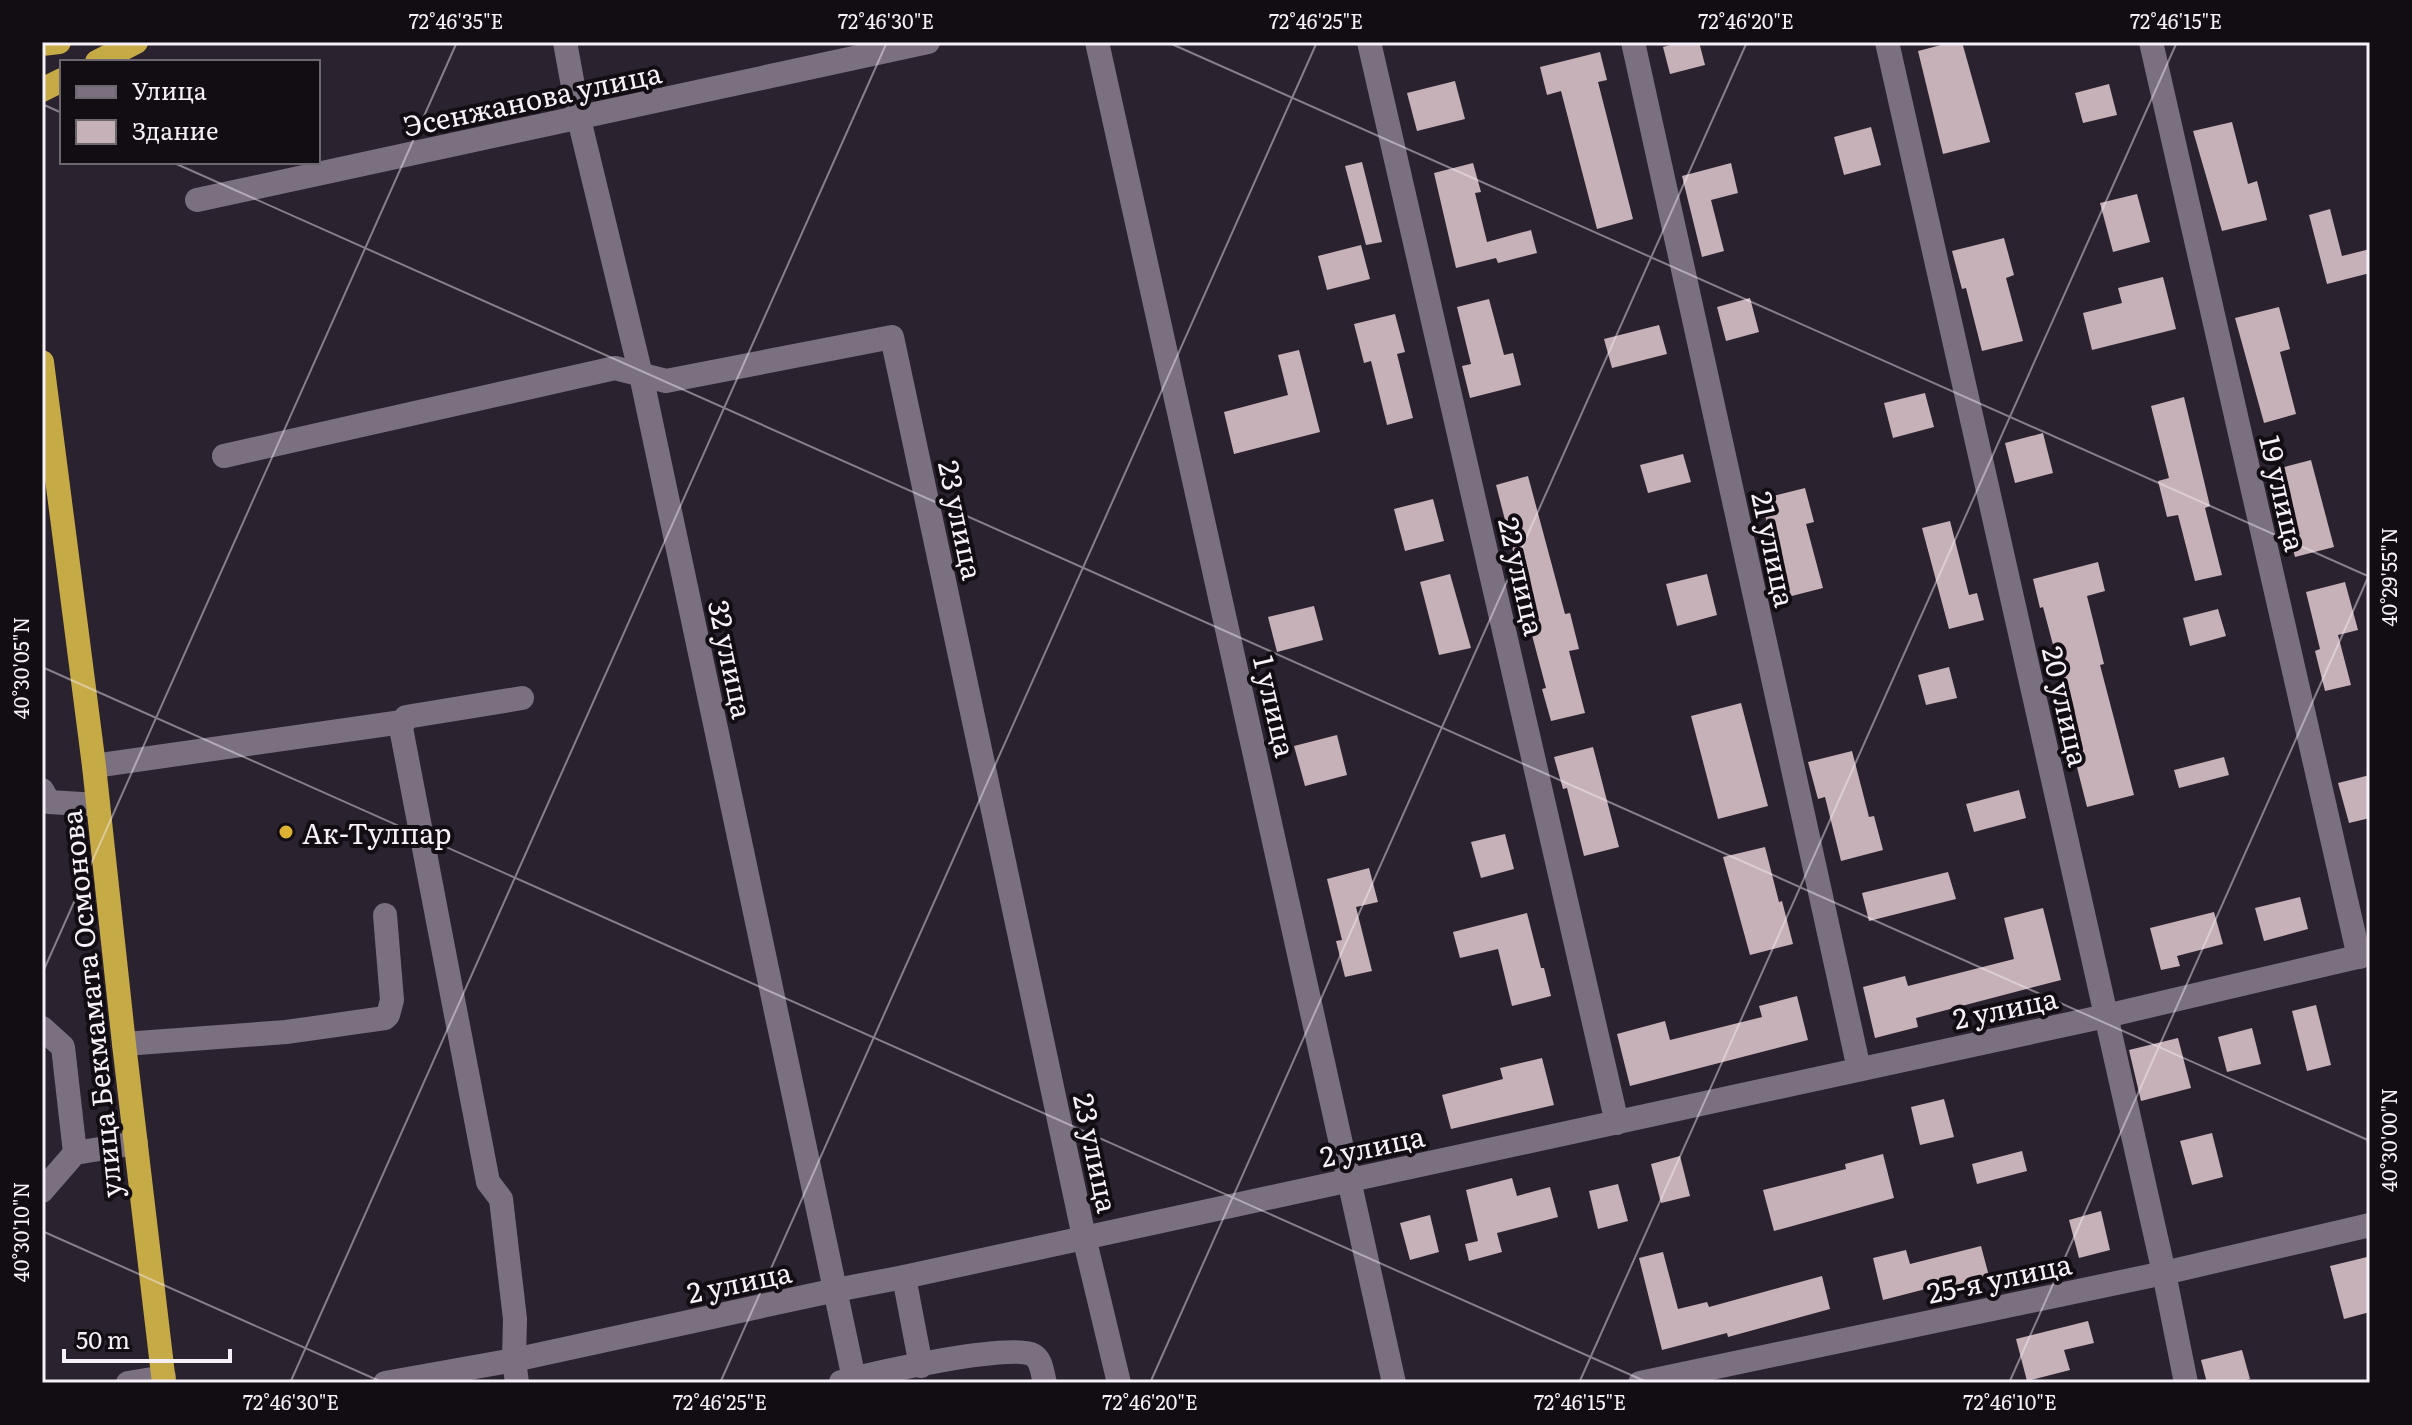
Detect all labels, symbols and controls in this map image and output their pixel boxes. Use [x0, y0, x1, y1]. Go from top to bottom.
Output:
text: 72°46'35"E [409, 5, 503, 35]
text: 72°46'30"E [838, 5, 934, 35]
text: 72°46'25"E [1269, 5, 1363, 35]
text: 72°46'20"E [1698, 5, 1794, 35]
text: 72°46'15"E [2130, 5, 2222, 35]
street label: Эсенжанова улица [399, 50, 665, 146]
legend [60, 60, 320, 164]
text: Улица [132, 72, 207, 107]
text: Здание [132, 112, 218, 147]
street label: 19 улица [2250, 431, 2318, 555]
street label: 23 улица [929, 457, 995, 583]
street label: 21 улица [1742, 487, 1808, 611]
street label: 22 улица [1489, 513, 1557, 639]
text: 40°29'55"N [2373, 527, 2403, 627]
street label: 32 улица [699, 596, 765, 722]
text: 40°30'05"N [5, 617, 35, 719]
street label: 20 улица [2033, 642, 2101, 770]
street label: 1 улица [1244, 651, 1308, 761]
street label: улица Бекмамата Осмонова [49, 808, 131, 1200]
place label: Ак-Тулпар [302, 811, 452, 853]
marker: Ак-Тулпар [277, 823, 295, 841]
street label: 2 улица [1949, 975, 2061, 1039]
text: 40°30'00"N [2373, 1088, 2403, 1192]
street label: 23 улица [1064, 1090, 1130, 1216]
street label: 2 улица [1316, 1113, 1428, 1177]
text: 40°30'10"N [5, 1182, 35, 1282]
street label: 25-я улица [1923, 1241, 2075, 1313]
street label: 2 улица [683, 1249, 795, 1313]
scale bar [64, 1313, 230, 1363]
text: 50 m [76, 1321, 130, 1356]
text: 72°46'30"E [243, 1386, 339, 1416]
text: 72°46'25"E [673, 1386, 767, 1416]
text: 72°46'20"E [1102, 1386, 1198, 1416]
text: 72°46'15"E [1534, 1386, 1626, 1416]
text: 72°46'10"E [1963, 1386, 2057, 1416]

